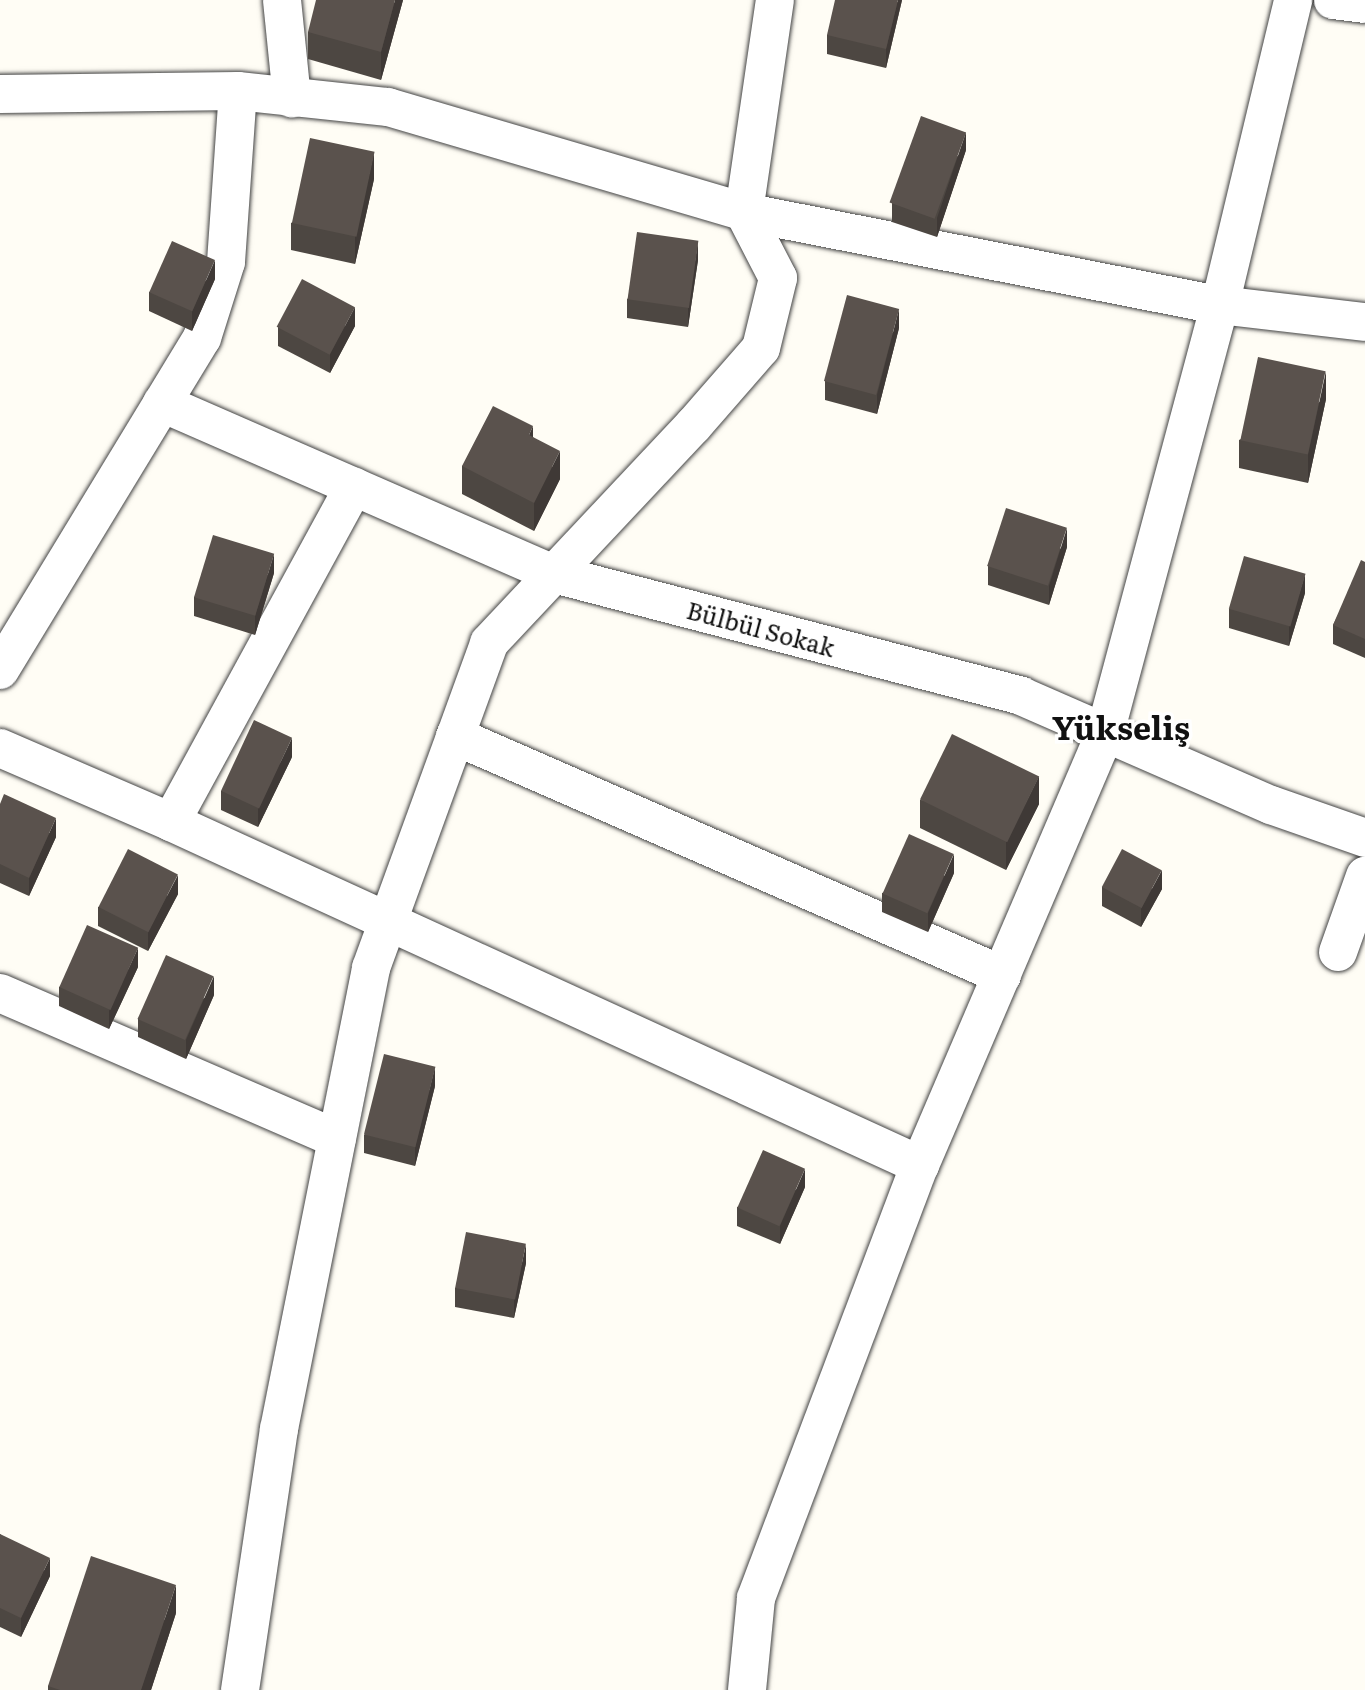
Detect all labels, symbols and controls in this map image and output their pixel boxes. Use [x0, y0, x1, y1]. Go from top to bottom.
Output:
street label: Bülbül Sokak [684, 594, 838, 662]
district label: Yükseliş [1052, 707, 1190, 745]

